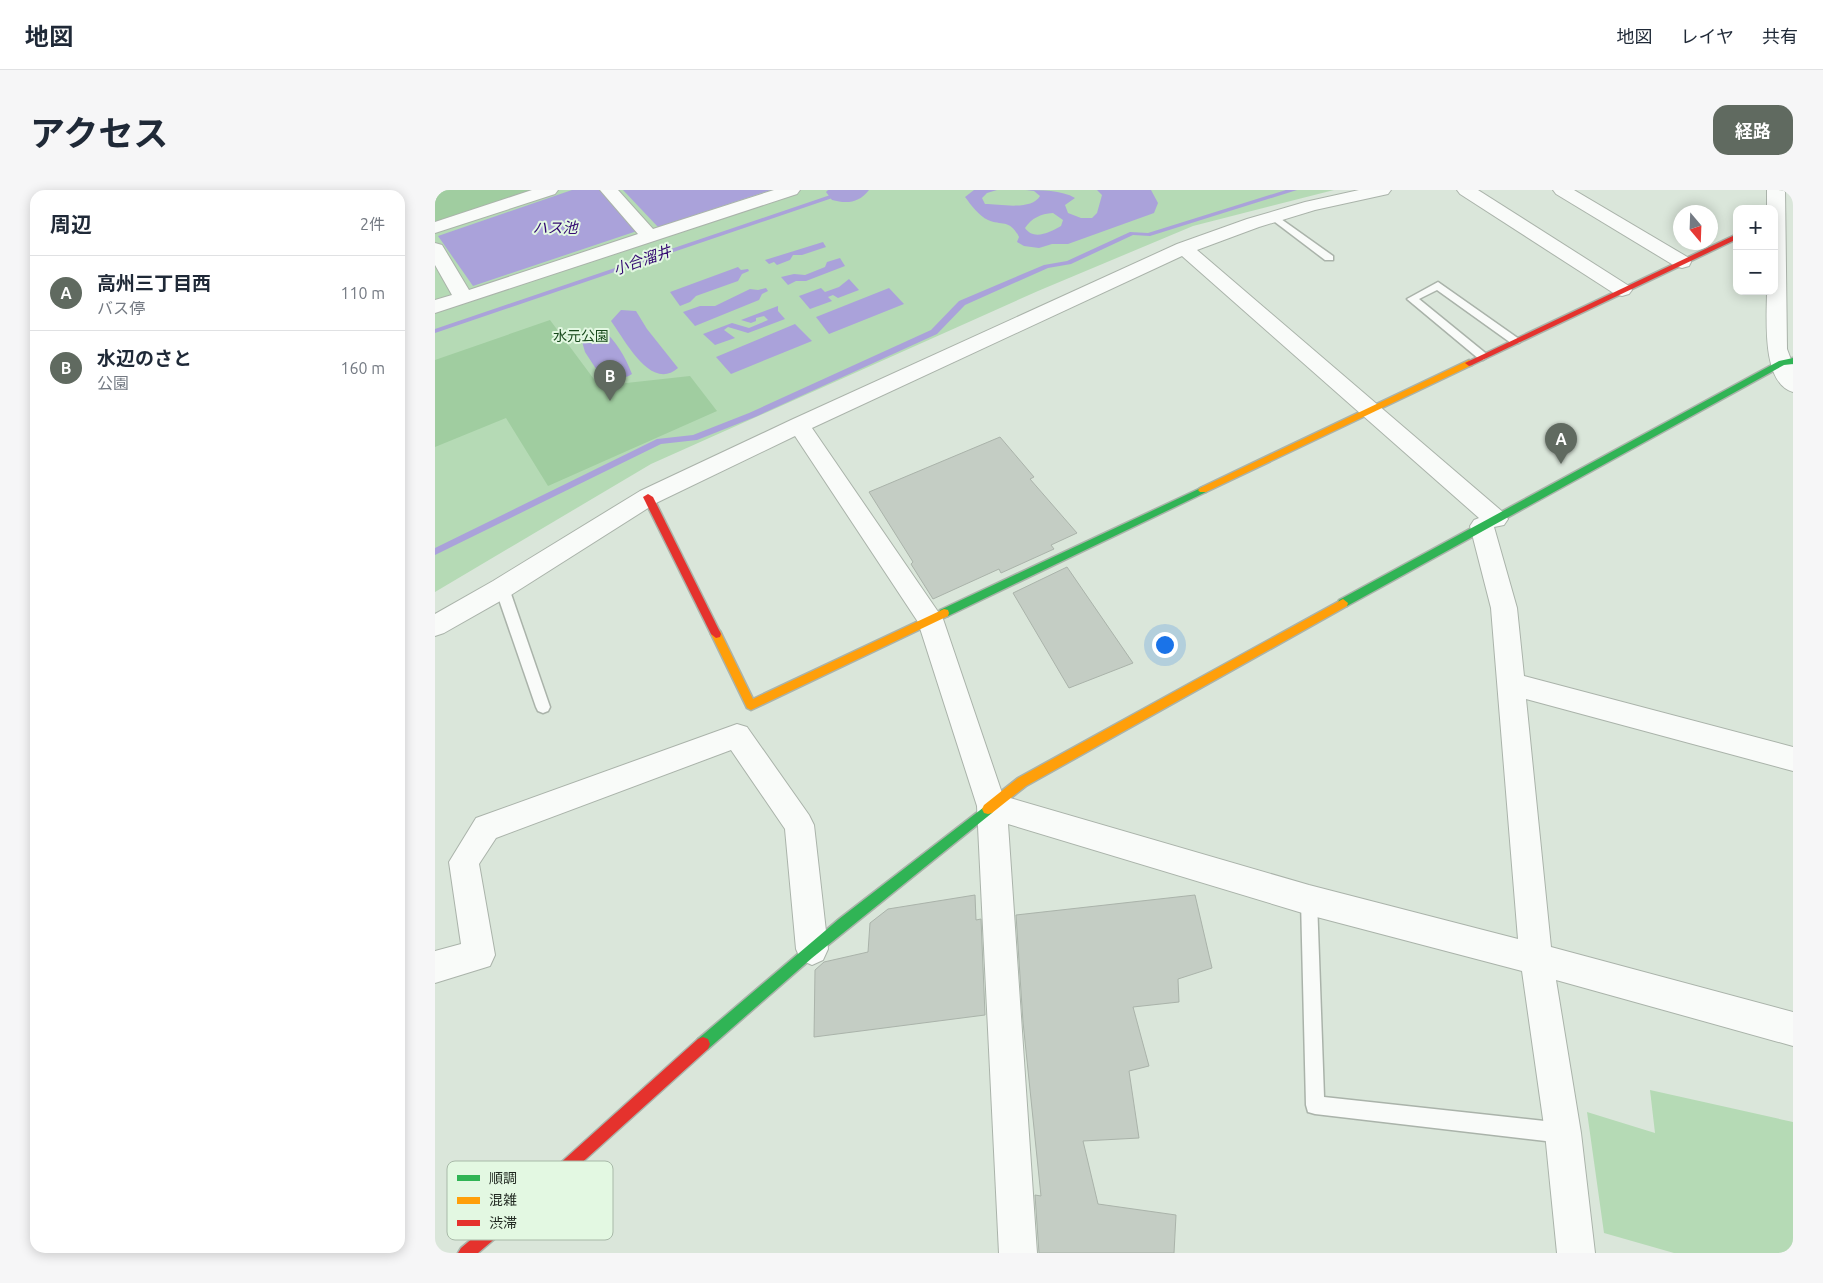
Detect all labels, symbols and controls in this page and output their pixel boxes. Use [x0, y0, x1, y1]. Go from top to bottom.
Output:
text: 地図 [25, 23, 73, 50]
text: 地図 [1617, 26, 1653, 46]
text: レイヤ [1681, 26, 1734, 46]
text: 共有 [1762, 26, 1798, 46]
button: 経路 [1713, 105, 1793, 155]
text: アクセス [30, 113, 168, 153]
north arrow [1673, 205, 1718, 250]
map controls [1733, 205, 1778, 295]
button: + [1733, 205, 1778, 250]
text: 周辺 [50, 212, 92, 236]
text: 2件 [360, 215, 385, 233]
water label: ハス池 [532, 219, 579, 236]
water label: 小合溜井 [611, 242, 675, 278]
button: − [1733, 250, 1778, 295]
text: 高州三丁目西 [97, 272, 211, 294]
text: A [60, 284, 72, 302]
text: 110 m [340, 284, 385, 302]
text: バス停 [97, 299, 145, 317]
park label: 水元公園 [553, 328, 609, 344]
text: 水辺のさと [97, 347, 192, 369]
text: B [61, 359, 71, 377]
text: 160 m [340, 359, 385, 377]
pin: B [594, 360, 626, 401]
text: 公園 [97, 374, 129, 392]
pin: A [1545, 423, 1577, 464]
your location [1152, 632, 1178, 658]
legend [447, 1161, 613, 1240]
text: 順調 [489, 1170, 517, 1186]
text: 混雑 [489, 1192, 517, 1208]
text: 渋滞 [489, 1215, 517, 1231]

